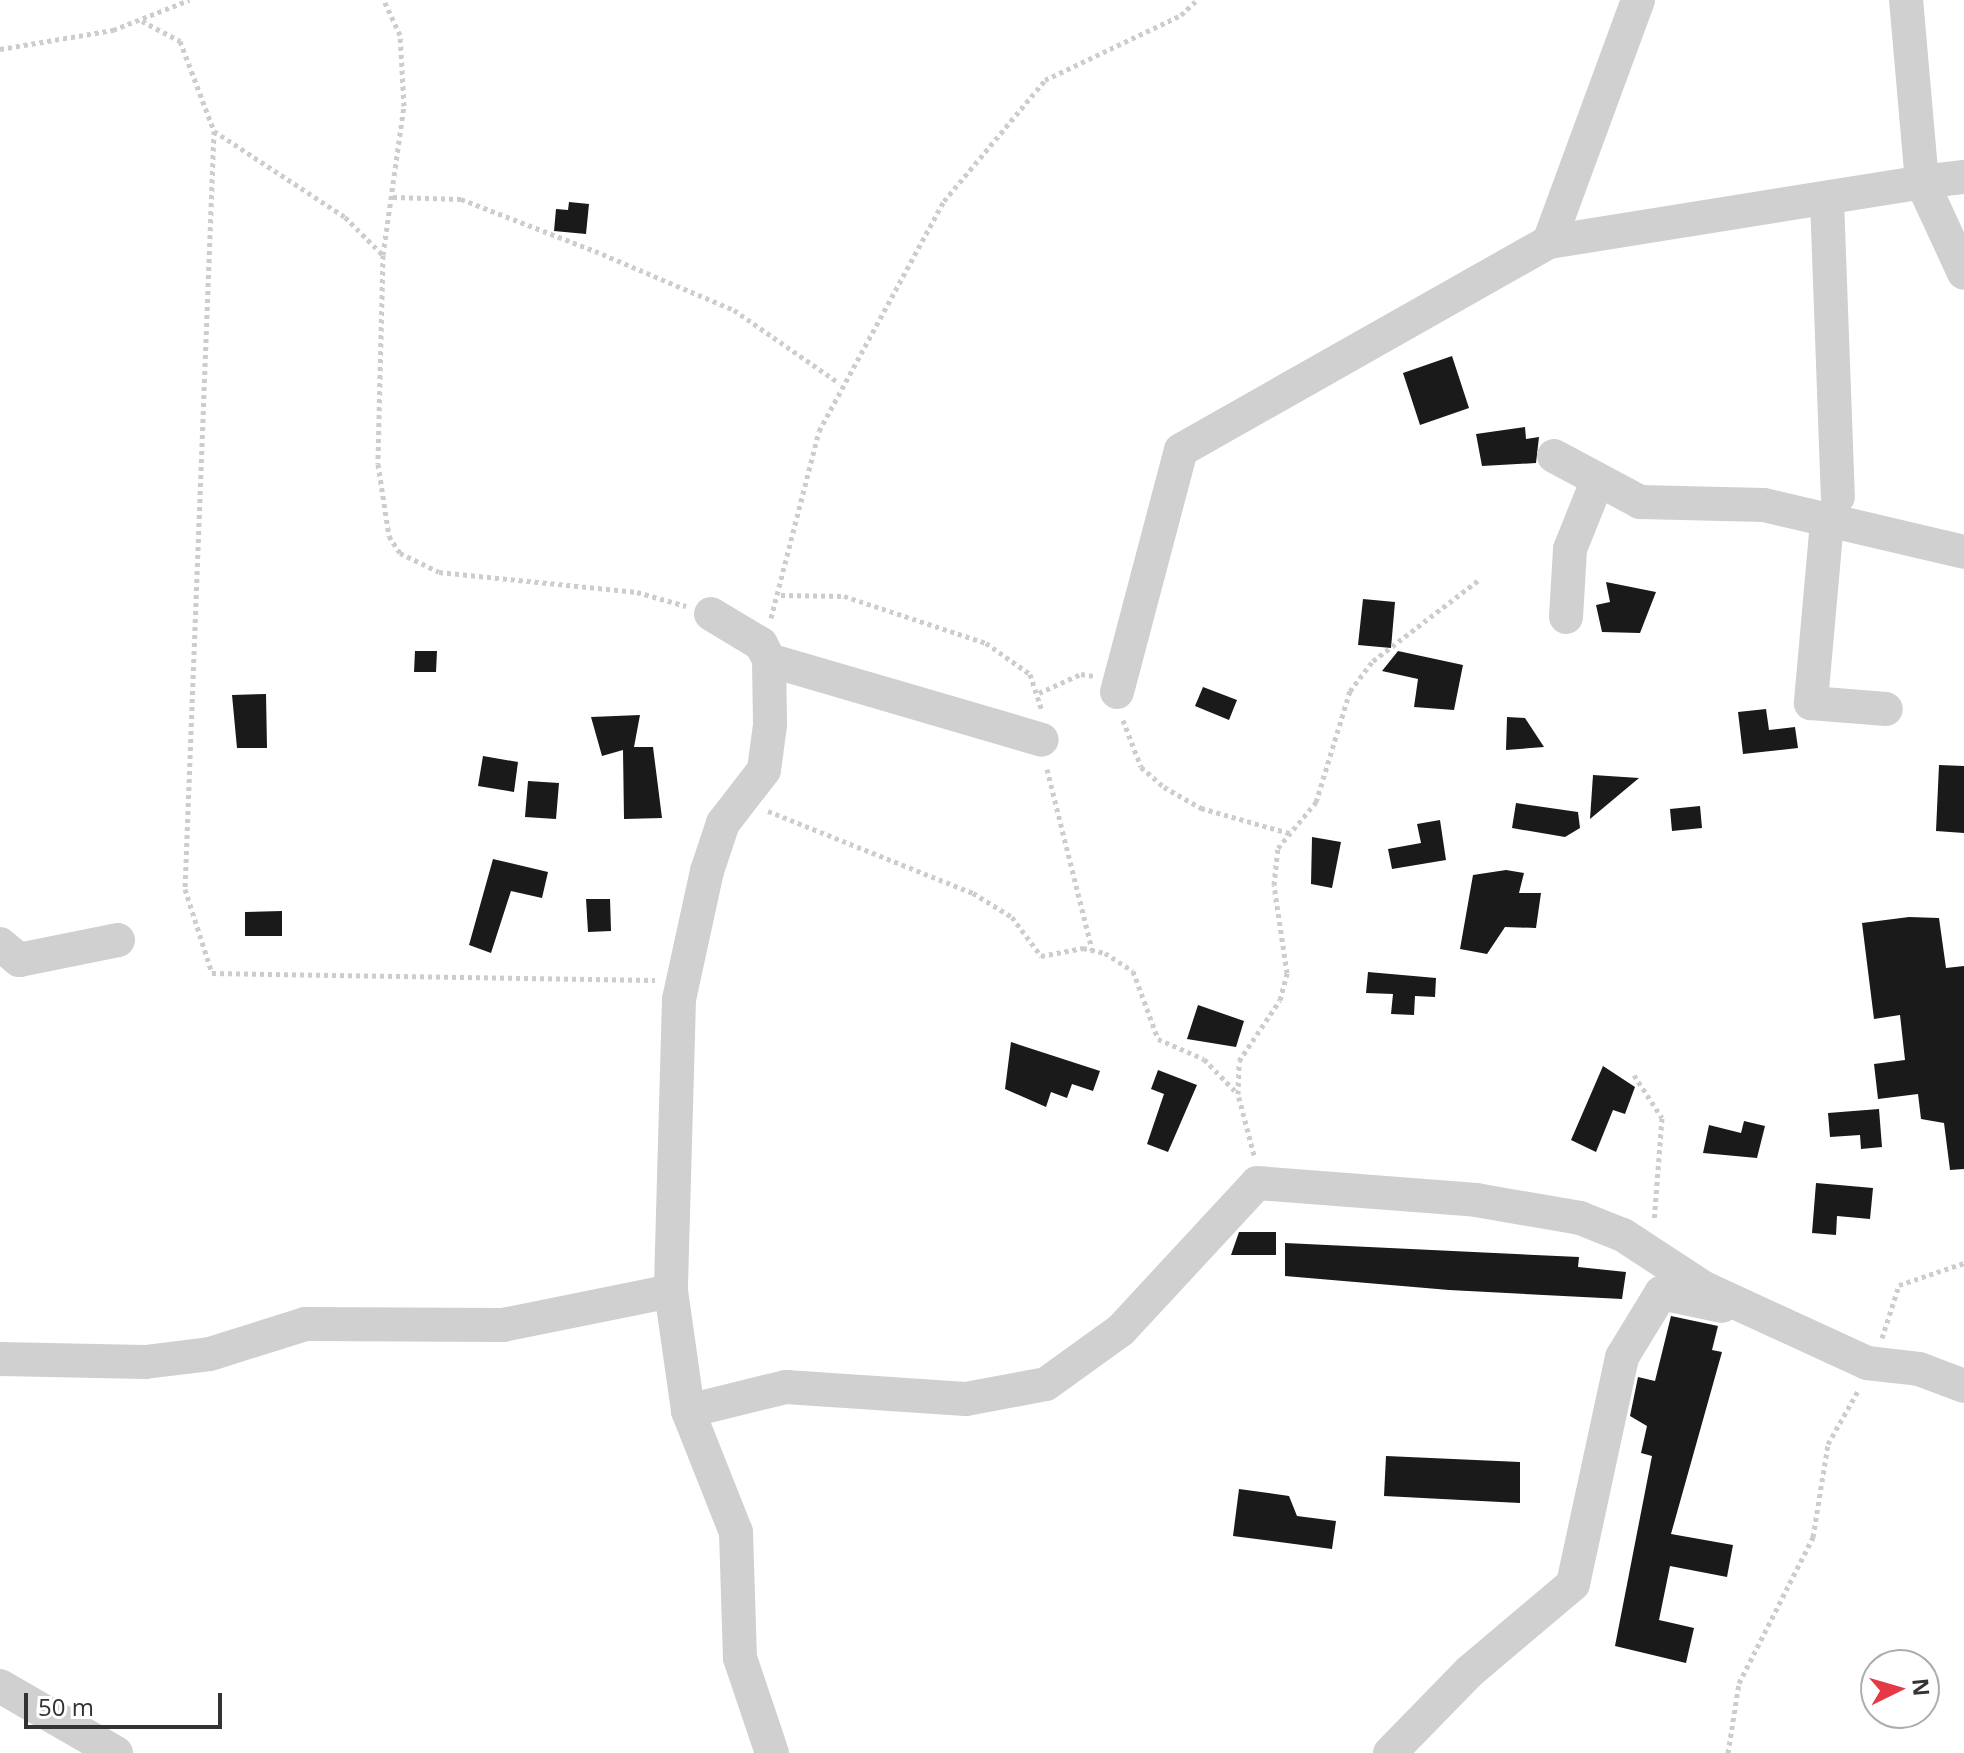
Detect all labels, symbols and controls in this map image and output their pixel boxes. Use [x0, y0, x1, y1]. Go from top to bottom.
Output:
north arrow [1860, 1649, 1940, 1729]
scale bar [28, 1677, 226, 1727]
text: N [1906, 1677, 1938, 1697]
text: 50 m [38, 1690, 94, 1723]

